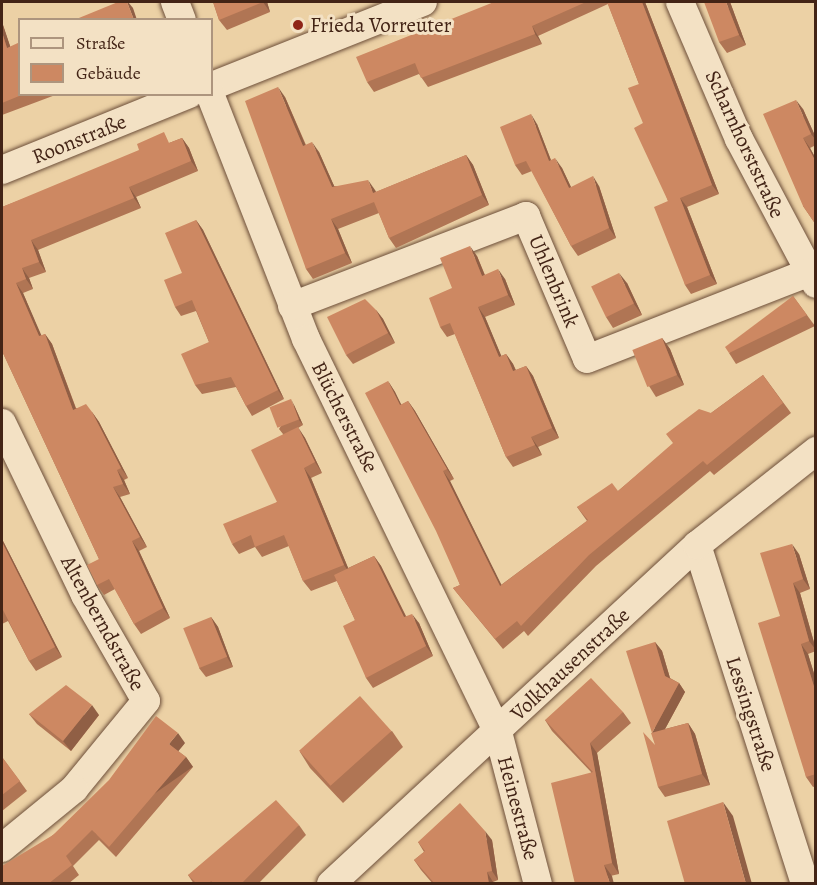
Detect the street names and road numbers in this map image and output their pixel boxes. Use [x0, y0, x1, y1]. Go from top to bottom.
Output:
street label: Scharnhorststraße [700, 66, 790, 222]
street label: Roonstraße [28, 109, 130, 169]
street label: Uhlenbrink [523, 231, 585, 331]
street label: Blücherstraße [306, 357, 384, 477]
street label: Altenberndstraße [55, 551, 151, 695]
street label: Volkhausenstraße [505, 602, 635, 726]
street label: Lessingstraße [721, 653, 781, 775]
street label: Heinestraße [492, 753, 544, 863]

